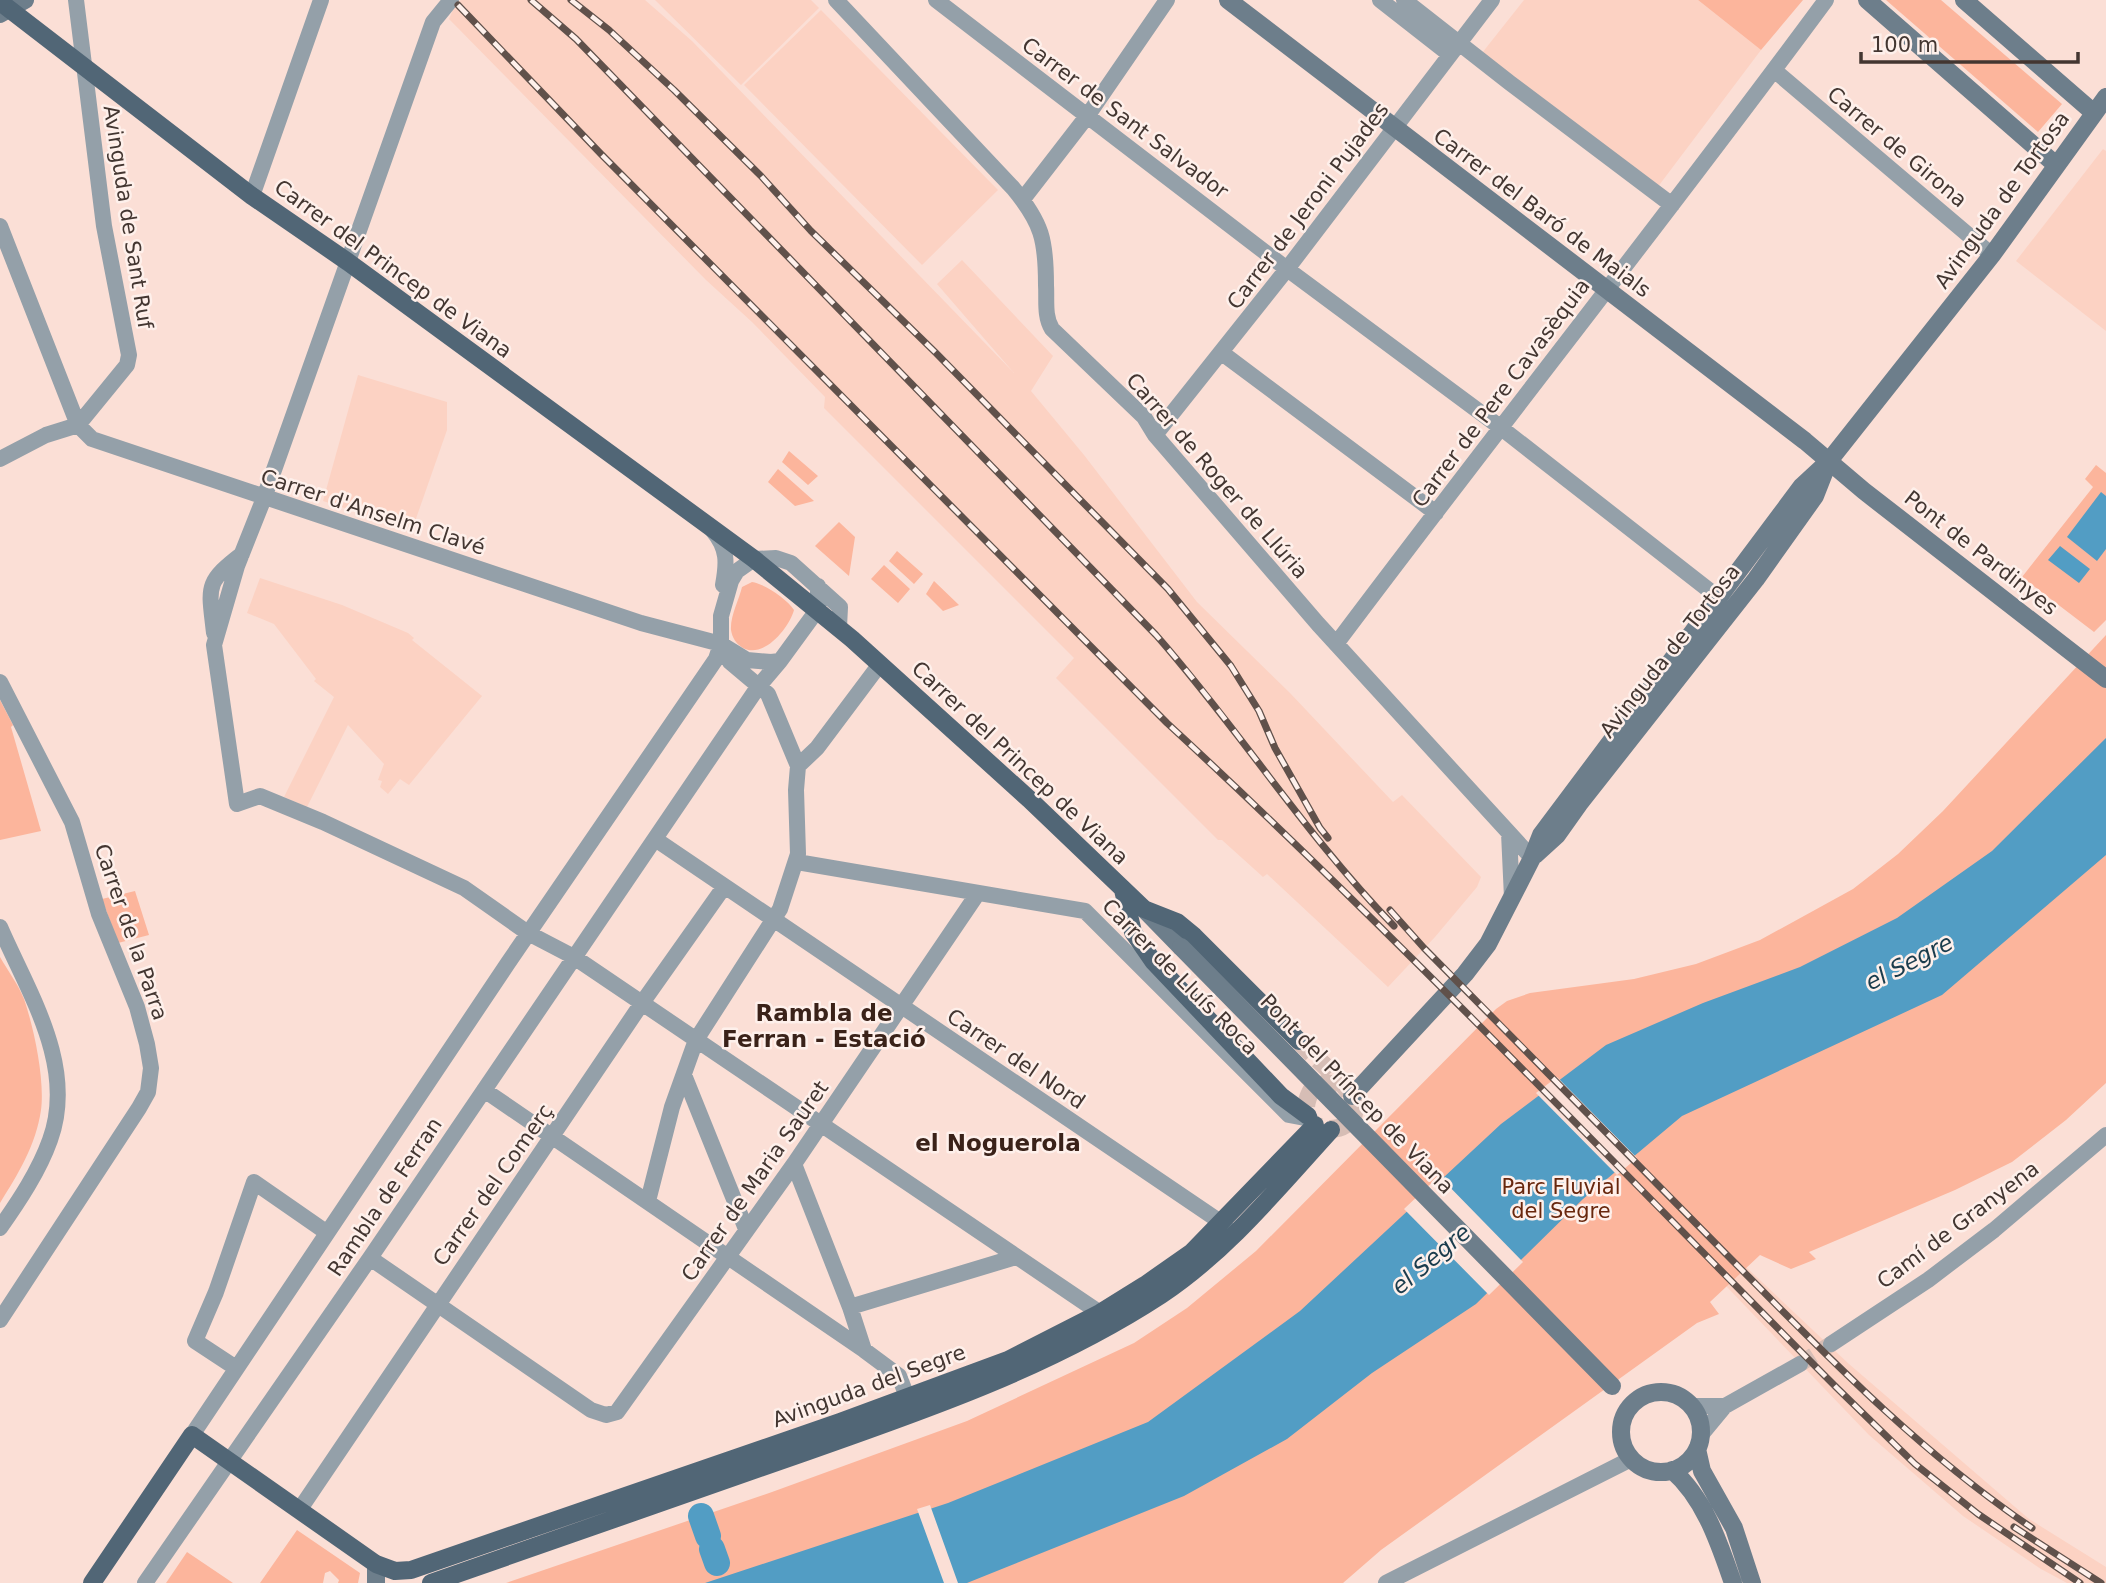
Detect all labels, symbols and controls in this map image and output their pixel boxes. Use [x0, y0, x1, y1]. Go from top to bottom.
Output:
scale bar [1861, 21, 2078, 65]
street label: Carrer de Sant Salvador [1017, 33, 1233, 204]
text: 100 m [1871, 33, 1938, 57]
street label: Carrer de Girona [1822, 82, 1972, 212]
street label: Carrer de Jeroni Pujades [1222, 98, 1394, 314]
street label: Avinguda de Sant Ruf [98, 104, 158, 331]
street label: Avinguda de Tortosa [1930, 107, 2074, 293]
street label: Carrer del Baró de Maials [1429, 124, 1655, 302]
street label: Carrer del Princep de Viana [270, 175, 516, 363]
street label: Carrer de Pere Cavasèquia [1407, 274, 1595, 512]
street label: Carrer de Roger de Llúria [1121, 368, 1313, 584]
street label: Carrer d'Anselm Clavé [258, 464, 488, 560]
street label: Pont de Pardinyes [1900, 486, 2062, 620]
street label: Avinguda de Tortosa [1595, 560, 1745, 742]
street label: Carrer del Princep de Viana [907, 656, 1133, 870]
street label: Carrer de la Parra [90, 841, 172, 1023]
street label: Carrer de Lluís Roca [1097, 894, 1263, 1060]
water label: el Segre [1861, 929, 1957, 995]
street label: Pont del Príncep de Viana [1255, 989, 1459, 1199]
district label: Rambla de Ferran - Estació [722, 1000, 926, 1052]
street label: Carrer del Nord [943, 1004, 1089, 1114]
street label: Carrer de Maria Sauret [677, 1076, 833, 1286]
street label: Carrer del Comerç [428, 1100, 558, 1270]
street label: Rambla de Ferran [323, 1113, 447, 1281]
district label: el Noguerola [915, 1130, 1081, 1156]
street label: Camí de Granyena [1872, 1156, 2044, 1294]
park label: Parc Fluvial del Segre [1501, 1175, 1621, 1223]
water label: el Segre [1386, 1219, 1476, 1299]
street label: Avinguda del Segre [769, 1340, 969, 1432]

